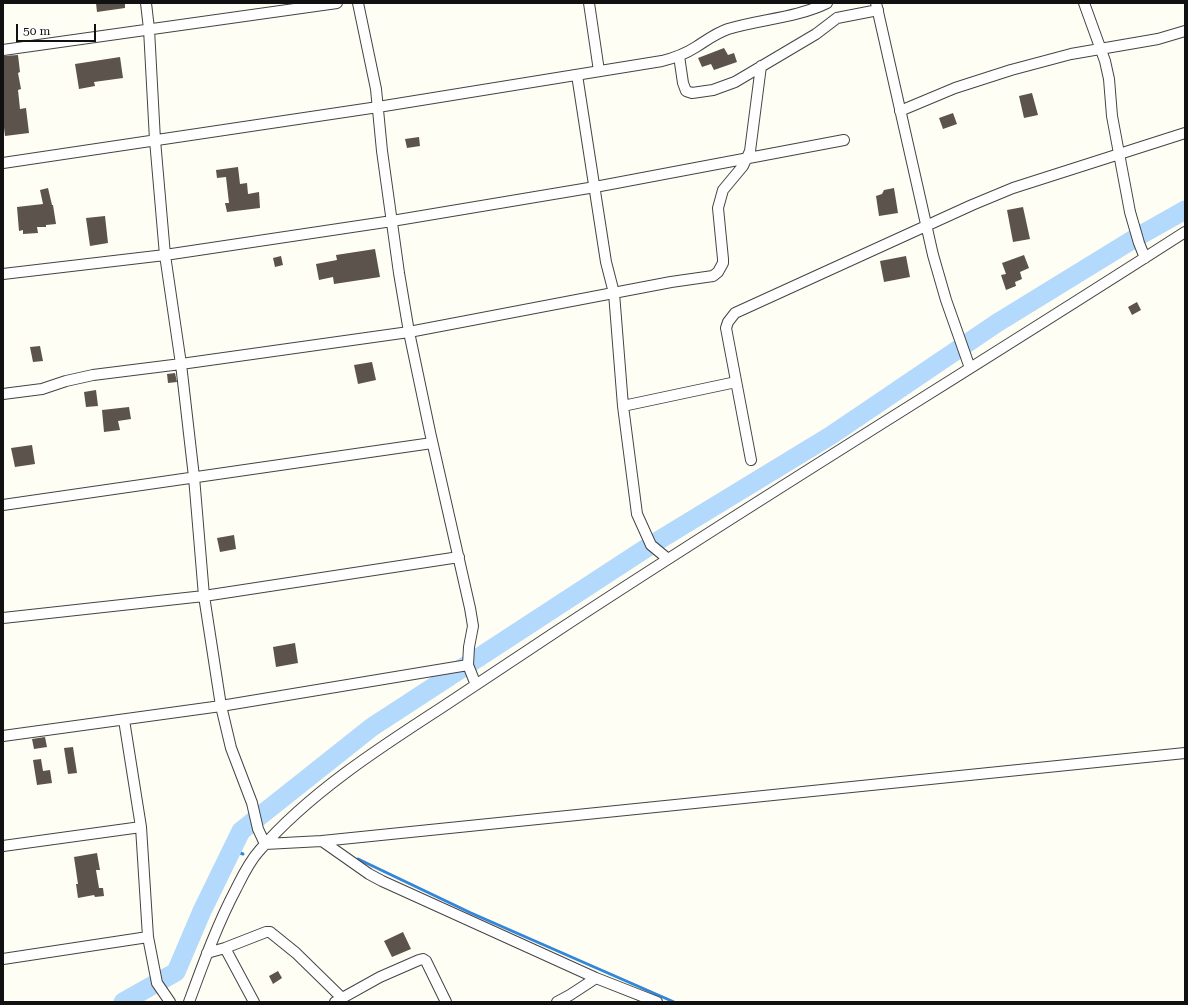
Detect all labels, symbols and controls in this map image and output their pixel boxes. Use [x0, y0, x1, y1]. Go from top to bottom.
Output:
scale bar [18, 16, 98, 42]
text: 50 m [23, 24, 50, 38]

